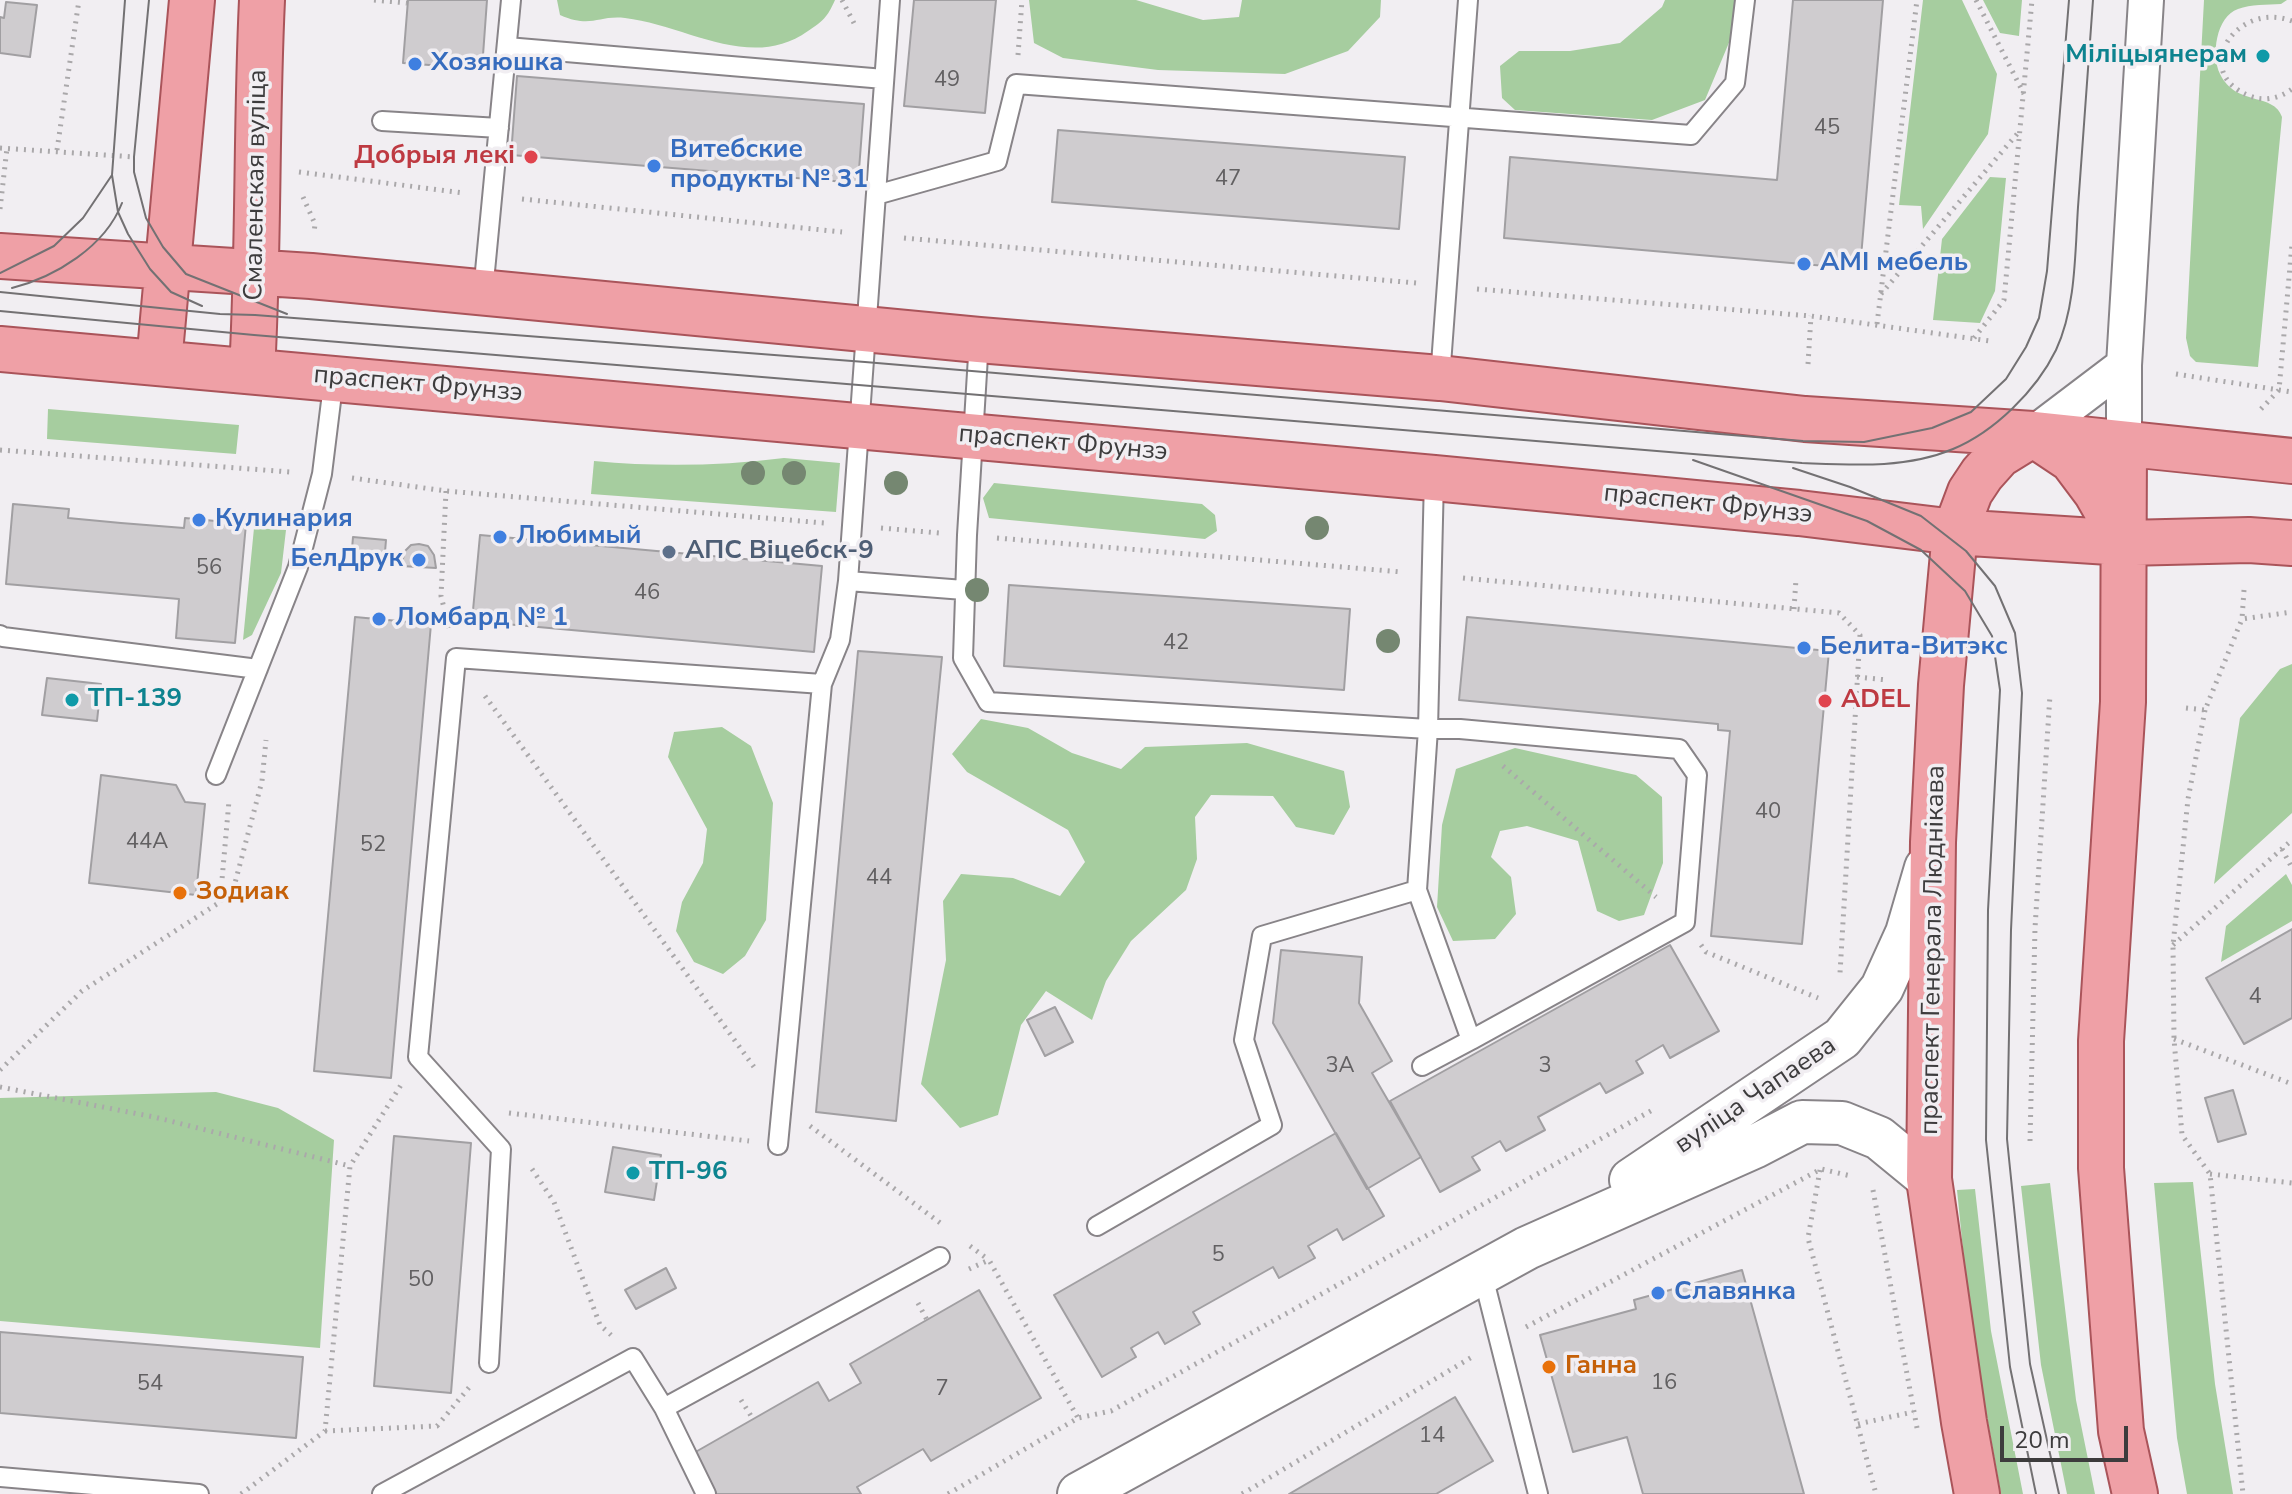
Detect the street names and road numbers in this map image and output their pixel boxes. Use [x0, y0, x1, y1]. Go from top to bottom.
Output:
street label: Смаленская вуліца [239, 69, 275, 301]
street label: праспект Фрунзэ [312, 360, 524, 410]
street label: праспект Фрунзэ [957, 419, 1169, 469]
street label: праспект Фрунзэ [1602, 479, 1814, 531]
street label: праспект Генерала Люднікава [1915, 765, 1953, 1135]
street label: вуліца Чапаева [1669, 1031, 1843, 1161]

